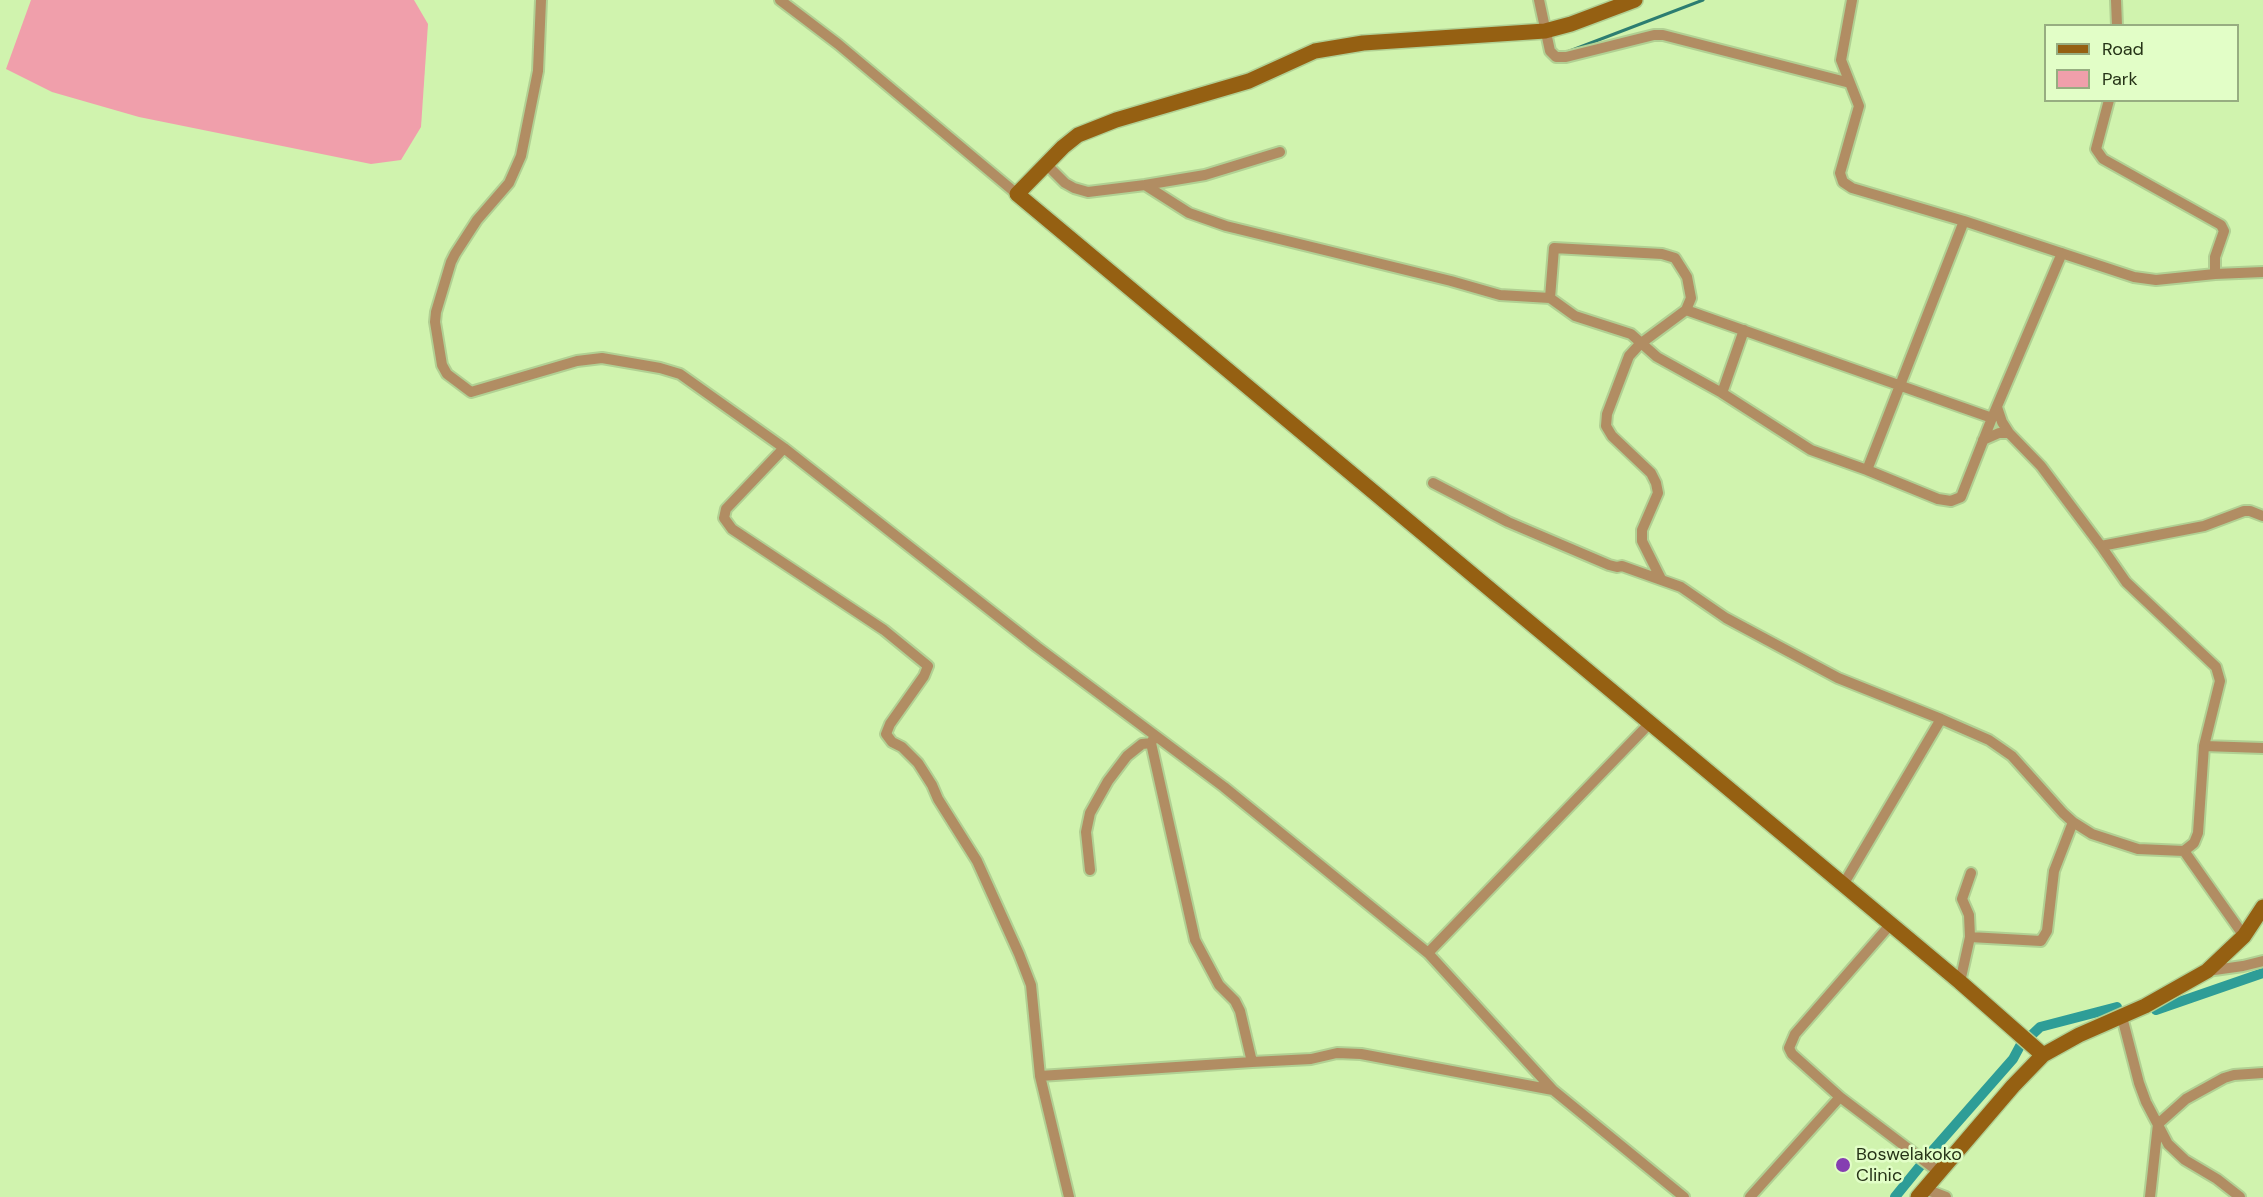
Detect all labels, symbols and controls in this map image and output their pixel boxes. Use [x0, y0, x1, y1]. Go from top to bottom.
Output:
legend [2044, 24, 2239, 102]
text: Road [2102, 37, 2144, 61]
text: Park [2102, 67, 2138, 91]
place label: Boswelakoko Clinic [1856, 1144, 1962, 1186]
marker: Boswelakoko Clinic [1834, 1156, 1852, 1174]

